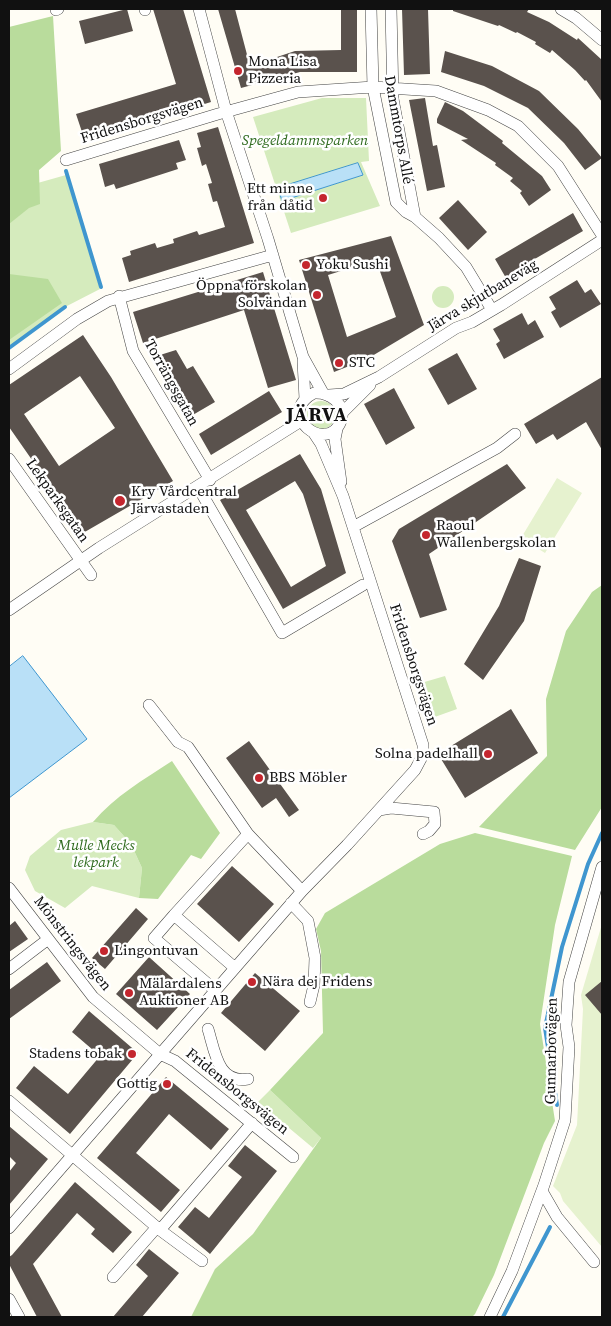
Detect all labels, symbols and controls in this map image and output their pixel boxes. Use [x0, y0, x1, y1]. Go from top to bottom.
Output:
place label: Mona Lisa Pizzeria [248, 53, 317, 88]
marker: Mona Lisa Pizzeria [232, 65, 244, 77]
street label: Dammtorps Allé [380, 74, 416, 186]
street label: Fridensborgsvägen [78, 94, 206, 148]
park label: Spegeldammsparken [242, 132, 368, 150]
place label: Ett minne från dåtid [247, 180, 313, 215]
marker: Ett minne från dåtid [317, 192, 329, 204]
place label: Yoku Sushi [316, 256, 389, 274]
street label: Järva skjutbaneväg [425, 256, 541, 336]
marker: Yoku Sushi [300, 259, 312, 271]
place label: Öppna förskolan Solvändan [196, 277, 307, 312]
marker: Öppna förskolan Solvändan [311, 289, 323, 301]
street label: Torrängsgatan [140, 337, 202, 429]
place label: STC [349, 354, 375, 372]
marker: STC [333, 357, 345, 369]
district label: JÄRVA [285, 404, 349, 428]
street label: Lekparksgatan [21, 456, 93, 546]
place label: Kry Vårdcentral Järvastaden [131, 483, 237, 518]
marker: Kry Vårdcentral Järvastaden [113, 494, 127, 508]
place label: Raoul Wallenbergskolan [436, 517, 556, 552]
marker: Raoul Wallenbergskolan [420, 529, 432, 541]
street label: Fridensborgsvägen [385, 602, 441, 728]
place label: Solna padelhall [375, 745, 478, 763]
marker: Solna padelhall [482, 748, 494, 760]
place label: BBS Möbler [269, 769, 347, 787]
marker: BBS Möbler [253, 772, 265, 784]
park label: Mulle Mecks lekpark [57, 837, 135, 872]
street label: Mönstringsvägen [29, 893, 115, 995]
place label: Lingontuvan [114, 942, 199, 960]
marker: Lingontuvan [98, 945, 110, 957]
place label: Nära dej Fridens [262, 973, 372, 991]
place label: Mälardalens Auktioner AB [139, 975, 229, 1010]
marker: Nära dej Fridens [246, 976, 258, 988]
marker: Mälardalens Auktioner AB [123, 987, 135, 999]
street label: Gunnarbovägen [542, 997, 562, 1105]
place label: Stadens tobak [29, 1045, 122, 1063]
street label: Fridensborgsvägen [182, 1045, 292, 1139]
marker: Stadens tobak [126, 1048, 138, 1060]
place label: Gottig [117, 1075, 157, 1093]
marker: Gottig [161, 1078, 173, 1090]

